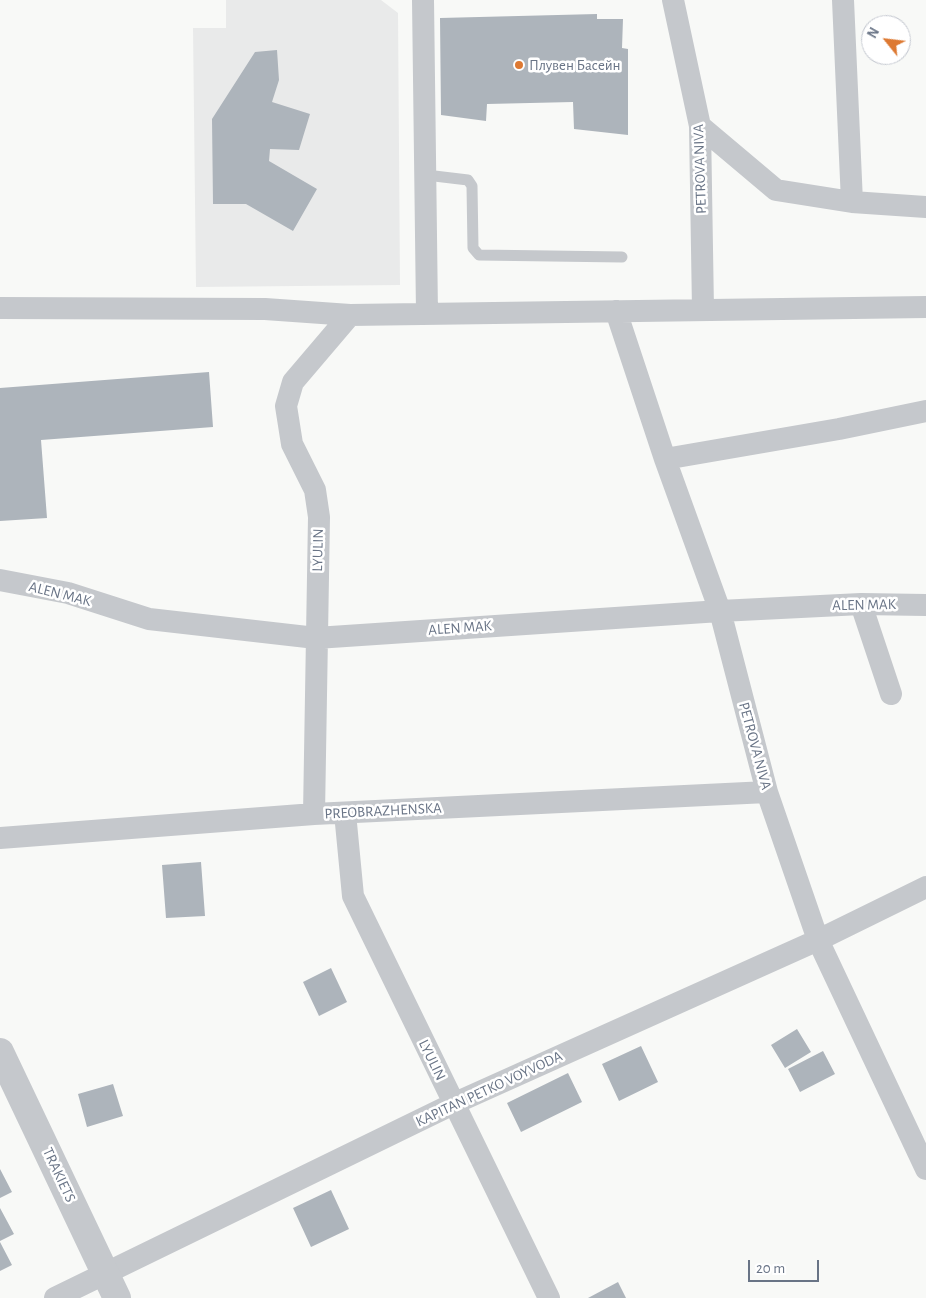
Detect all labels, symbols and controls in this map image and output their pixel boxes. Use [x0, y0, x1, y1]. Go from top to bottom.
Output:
north arrow [861, 15, 911, 65]
text: N [865, 26, 882, 41]
place label: Плувен Басейн [529, 56, 621, 74]
marker: Плувен Басейн [513, 59, 525, 71]
street label: PETROVA NIVA [689, 124, 711, 214]
street label: LYULIN [309, 528, 327, 572]
street label: ALEN MAK [27, 578, 93, 610]
street label: ALEN MAK [832, 595, 896, 615]
street label: ALEN MAK [428, 617, 492, 639]
street label: PETROVA NIVA [735, 700, 775, 792]
street label: PREOBRAZHENSKA [324, 799, 442, 823]
street label: LYULIN [414, 1037, 450, 1083]
street label: KAPITAN PETKO VOYVODA [413, 1047, 565, 1131]
street label: TRAKIETS [39, 1145, 79, 1205]
scale bar [751, 1250, 822, 1282]
text: 20 m [756, 1261, 785, 1276]

